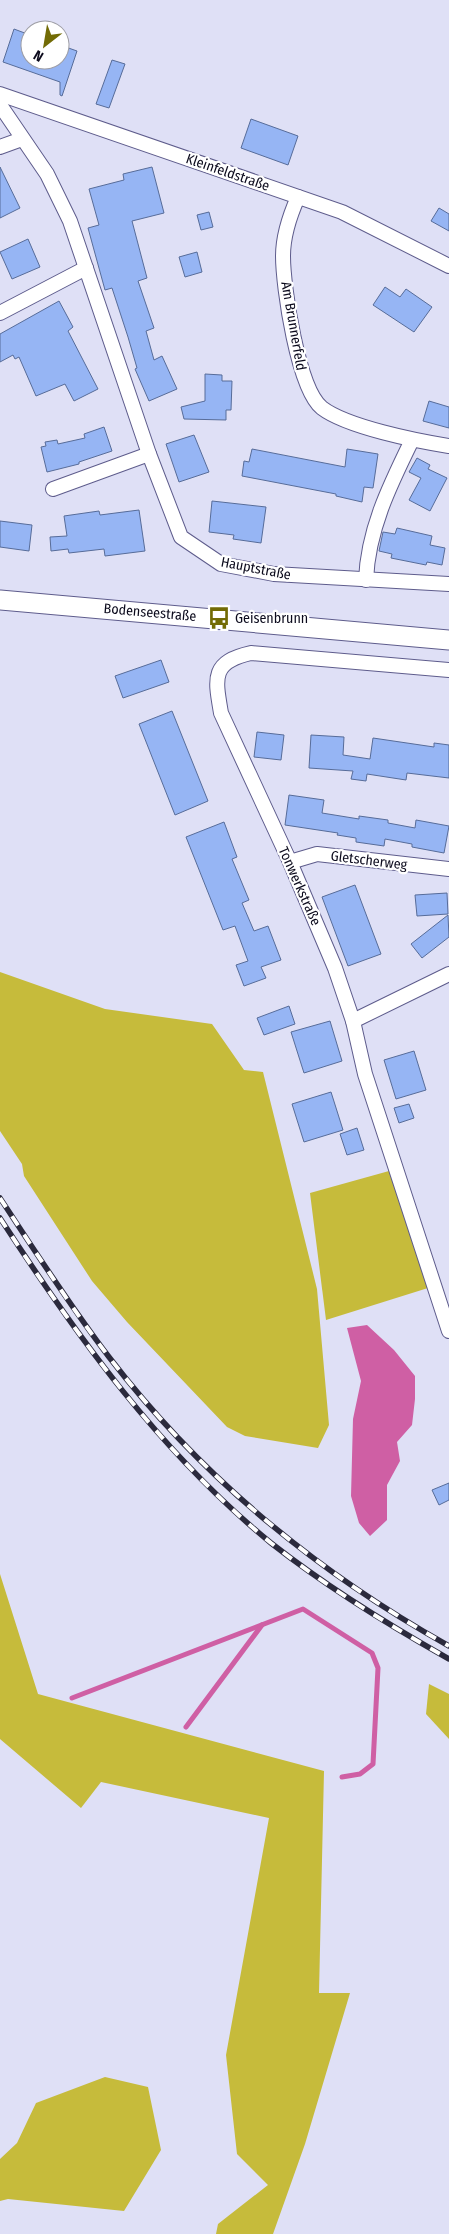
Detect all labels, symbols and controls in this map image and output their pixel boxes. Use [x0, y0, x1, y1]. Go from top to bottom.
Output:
north arrow [20, 20, 70, 70]
text: N [31, 46, 47, 65]
street label: Kleinfeldstraße [184, 150, 272, 195]
street label: Am Brunnerfeld [277, 280, 310, 372]
street label: Hauptstraße [219, 553, 292, 584]
street label: Bodenseestraße [103, 600, 197, 625]
bus stop icon: Geisenbrunn [206, 605, 232, 631]
place label: Geisenbrunn [235, 610, 308, 627]
street label: Tonwerkstraße [275, 844, 324, 928]
street label: Gletscherweg [330, 847, 409, 874]

